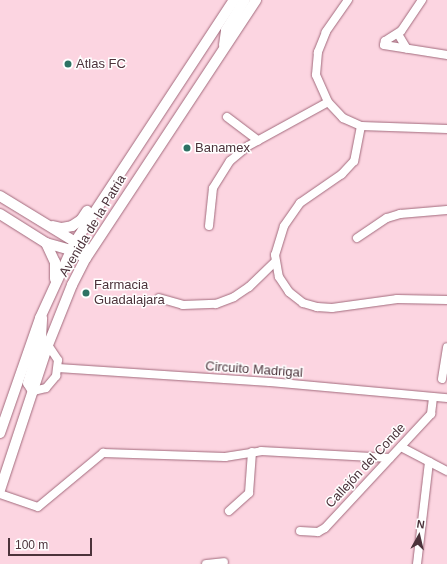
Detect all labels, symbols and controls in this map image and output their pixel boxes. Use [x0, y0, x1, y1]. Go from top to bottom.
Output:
place label: Atlas FC [76, 56, 126, 72]
marker: Atlas FC [63, 59, 73, 69]
place label: Banamex [195, 140, 250, 156]
marker: Banamex [182, 143, 192, 153]
street label: Avenida de la Patria [56, 172, 130, 280]
place label: Farmacia Guadalajara [94, 278, 165, 309]
marker: Farmacia Guadalajara [81, 288, 91, 298]
street label: Circuito Madrigal [205, 359, 303, 381]
street label: Callejón del Conde [323, 421, 409, 511]
north arrow [399, 516, 439, 556]
text: N [416, 518, 425, 531]
scale bar [10, 530, 94, 556]
text: 100 m [15, 538, 48, 552]

